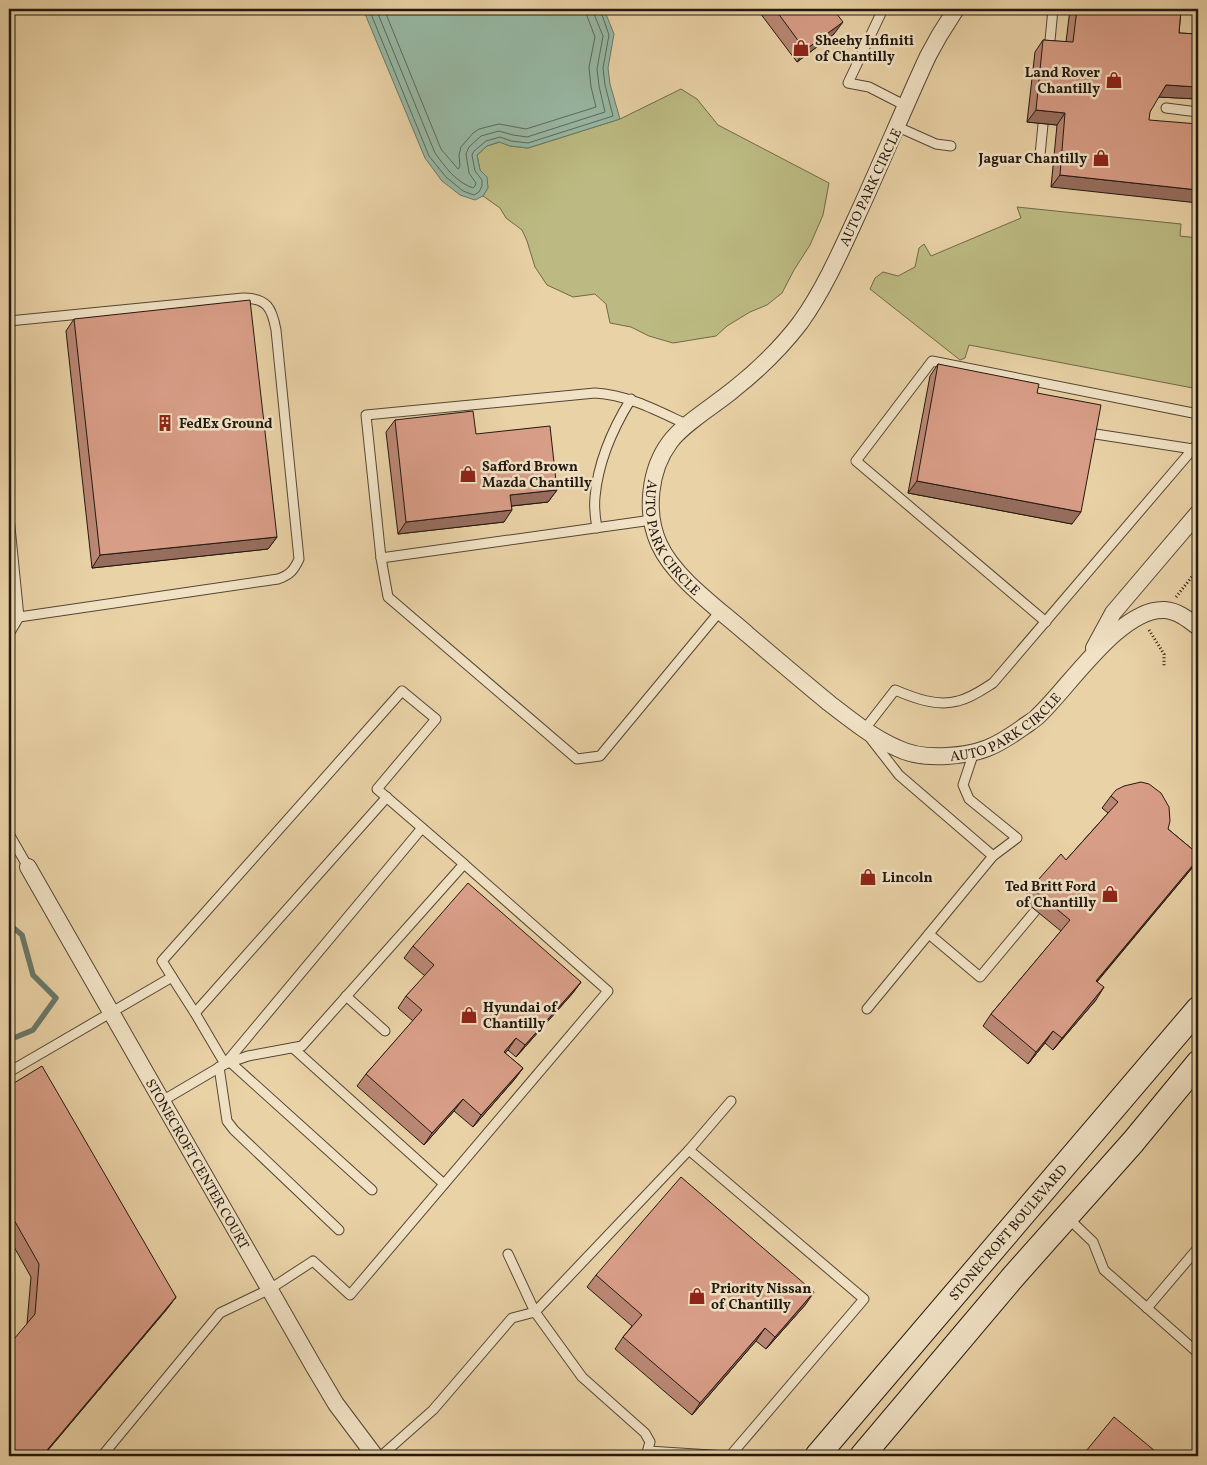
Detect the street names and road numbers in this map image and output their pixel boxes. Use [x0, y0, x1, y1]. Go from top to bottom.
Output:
street label: AUTO PARK CIRCLE [836, 126, 907, 250]
street label: AUTO PARK CIRCLE [640, 478, 704, 601]
street label: AUTO PARK CIRCLE [949, 689, 1066, 767]
street label: STONECROFT CENTER COURT [140, 1076, 253, 1253]
street label: STONECROFT BOULEVARD [945, 1161, 1072, 1305]

